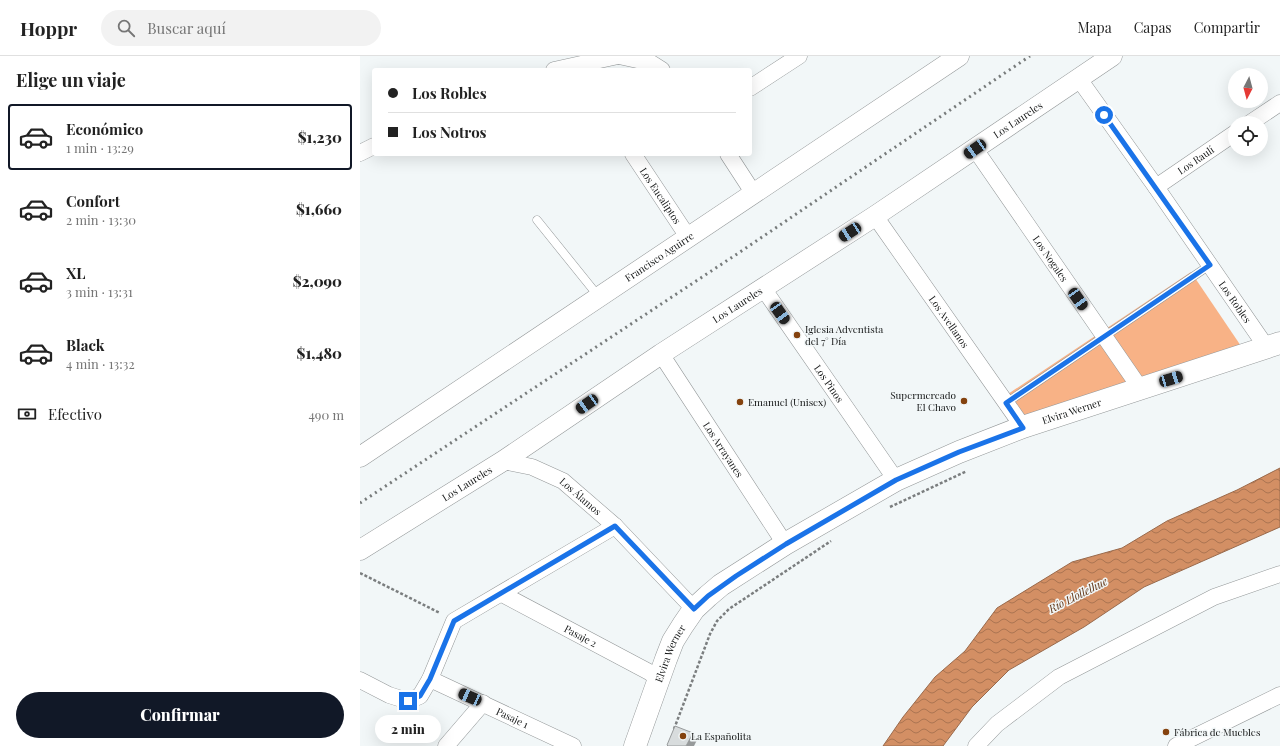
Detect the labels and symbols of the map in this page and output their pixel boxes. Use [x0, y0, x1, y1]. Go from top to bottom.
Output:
north arrow [1228, 68, 1268, 108]
street label: Los Laureles [990, 98, 1045, 141]
route start [1095, 106, 1113, 124]
car [962, 137, 988, 161]
street label: Los Raulí [1175, 142, 1217, 177]
street label: Los Eucaliptos [637, 165, 684, 227]
car [837, 220, 863, 244]
street label: Francisco Aguirre [622, 229, 696, 285]
street label: Los Nogales [1030, 233, 1071, 284]
street label: Los Robles [1216, 278, 1255, 326]
street label: Los Laureles [710, 284, 765, 326]
car [1066, 286, 1090, 312]
street label: Los Avellanos [926, 293, 972, 351]
car [768, 300, 792, 326]
place label: Iglesia Adventista del 7° Día [805, 322, 883, 348]
marker: Iglesia Adventista del 7° Día [792, 330, 802, 340]
street label: Los Pinos [811, 362, 847, 405]
car [1158, 370, 1184, 388]
place label: Supermercado El Chavo [890, 388, 957, 414]
car [574, 392, 600, 416]
place label: Emanuel (Unisex) [748, 395, 826, 409]
street label: Elvira Werner [1040, 395, 1104, 427]
marker: Supermercado El Chavo [959, 396, 969, 406]
marker: Emanuel (Unisex) [735, 397, 745, 407]
street label: Los Arrayanes [700, 419, 747, 480]
street label: Los Laureles [439, 463, 495, 504]
street label: Los Álamos [557, 474, 605, 518]
water label: Río Llollelhue [1045, 573, 1110, 616]
street label: Pasaje 2 [562, 621, 600, 650]
street label: Elvira Werner [651, 621, 689, 684]
car [457, 687, 483, 707]
route end [399, 692, 417, 710]
street label: Pasaje 1 [494, 704, 531, 731]
callout: 2 min [375, 715, 441, 743]
place label: Fábrica de Muebles [1174, 725, 1260, 739]
marker: Fábrica de Muebles [1161, 727, 1171, 737]
place label: La Españolita [691, 729, 751, 743]
marker: La Españolita [678, 731, 688, 741]

